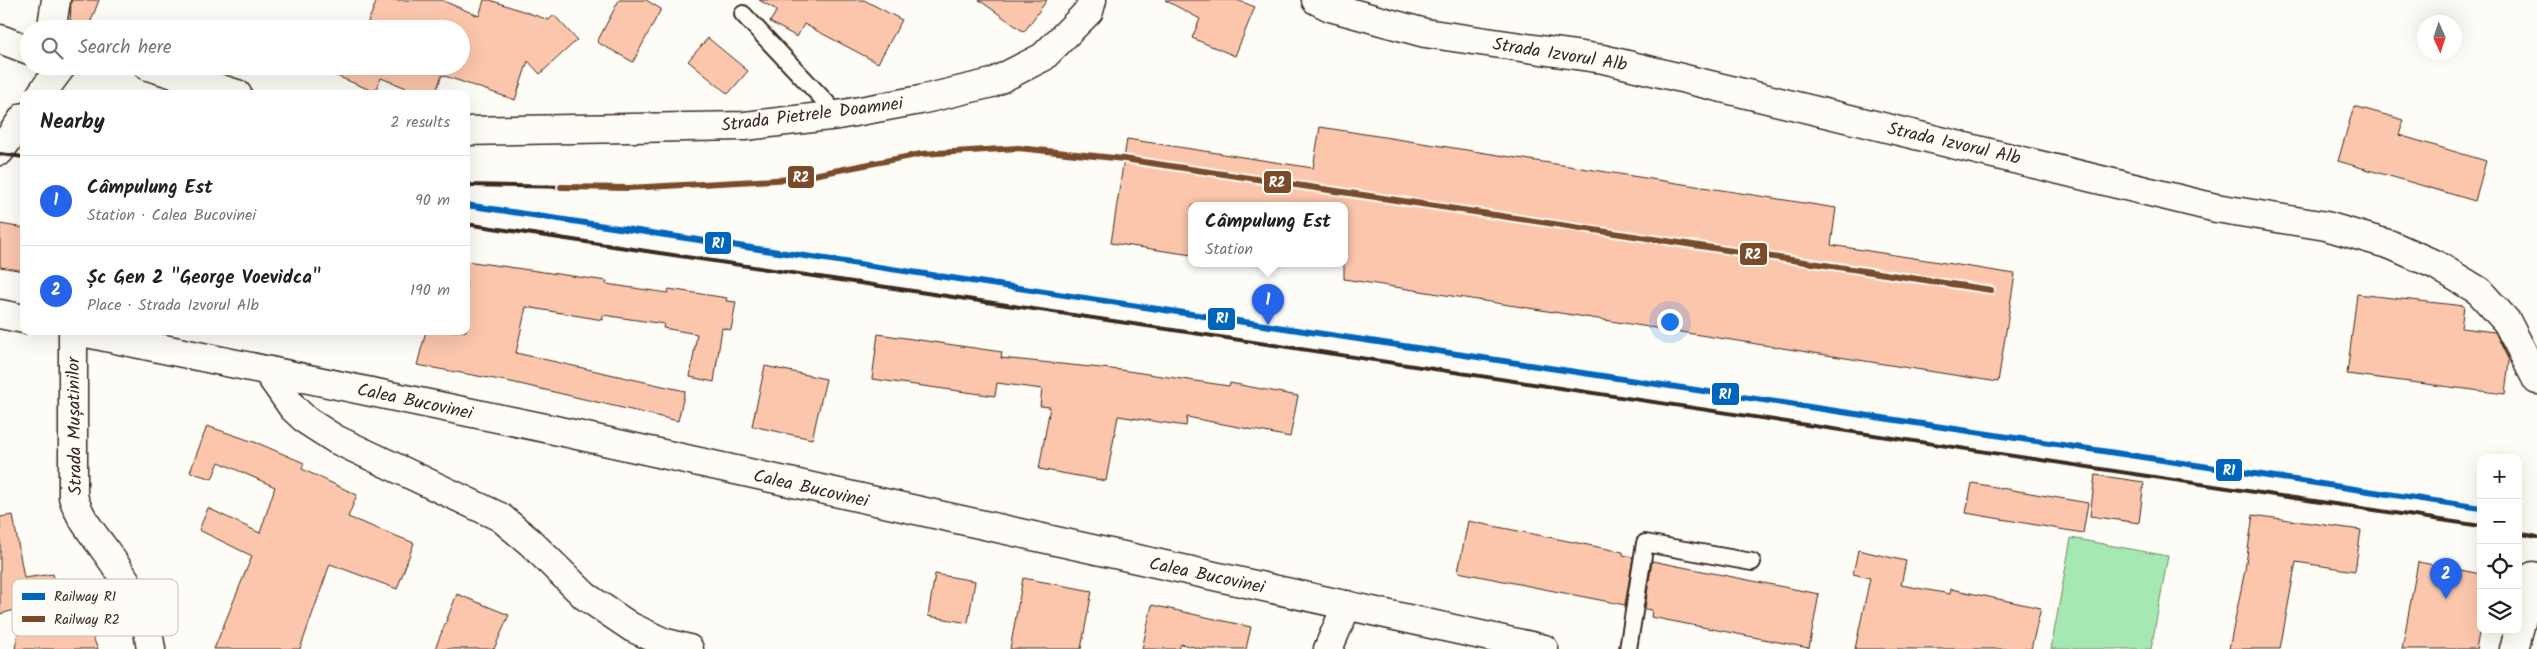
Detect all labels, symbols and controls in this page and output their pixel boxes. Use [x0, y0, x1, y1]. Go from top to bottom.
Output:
north arrow [2417, 15, 2462, 60]
search box [20, 20, 470, 75]
street label: Strada Izvorul Alb [1490, 31, 1630, 81]
text: Search here [78, 33, 172, 63]
icon: search [38, 34, 66, 62]
street label: Strada Pietrele Doamnei [720, 90, 905, 141]
text: Nearby [40, 106, 105, 139]
text: 2 results [390, 110, 450, 135]
street label: Strada Izvorul Alb [1884, 115, 2024, 174]
line badge: R2 [787, 165, 815, 189]
text: R2 [793, 167, 809, 189]
line badge: R2 [1263, 170, 1292, 194]
text: R2 [1269, 172, 1285, 194]
text: Câmpulung Est [87, 173, 213, 203]
text: 1 [54, 188, 58, 213]
text: 90 m [415, 188, 450, 213]
popup [1188, 202, 1348, 267]
text: Station · Calea Bucovinei [87, 203, 256, 228]
text: Câmpulung Est [1205, 207, 1331, 237]
line badge: R1 [704, 231, 732, 255]
text: R1 [712, 233, 725, 255]
text: Station [1205, 237, 1253, 262]
line badge: R2 [1739, 242, 1768, 266]
text: R2 [1745, 244, 1761, 266]
text: Șc Gen 2 "George Voevidca" [87, 263, 321, 293]
text: 2 [51, 278, 61, 303]
text: 190 m [410, 278, 450, 303]
pin: 1 [1252, 284, 1284, 325]
text: Place · Strada Izvorul Alb [87, 293, 259, 318]
line badge: R1 [1207, 307, 1236, 331]
text: R1 [1216, 308, 1229, 330]
your location [1657, 309, 1683, 335]
street label: Strada Mușatinilor [60, 356, 91, 495]
street label: Calea Bucovinei [354, 376, 476, 429]
line badge: R1 [1711, 382, 1740, 406]
text: R1 [1719, 384, 1732, 406]
map controls [2477, 454, 2522, 634]
button: + [2477, 454, 2522, 499]
line badge: R1 [2215, 458, 2243, 482]
text: R1 [2223, 460, 2236, 482]
street label: Calea Bucovinei [750, 462, 872, 517]
button: − [2477, 499, 2522, 544]
button: locate [2477, 544, 2522, 589]
street label: Calea Bucovinei [1146, 550, 1268, 603]
pin: 2 [2430, 558, 2462, 599]
legend [12, 579, 178, 636]
text: Railway R1 [54, 586, 116, 608]
button: layers [2477, 589, 2522, 634]
text: Railway R2 [54, 609, 120, 631]

